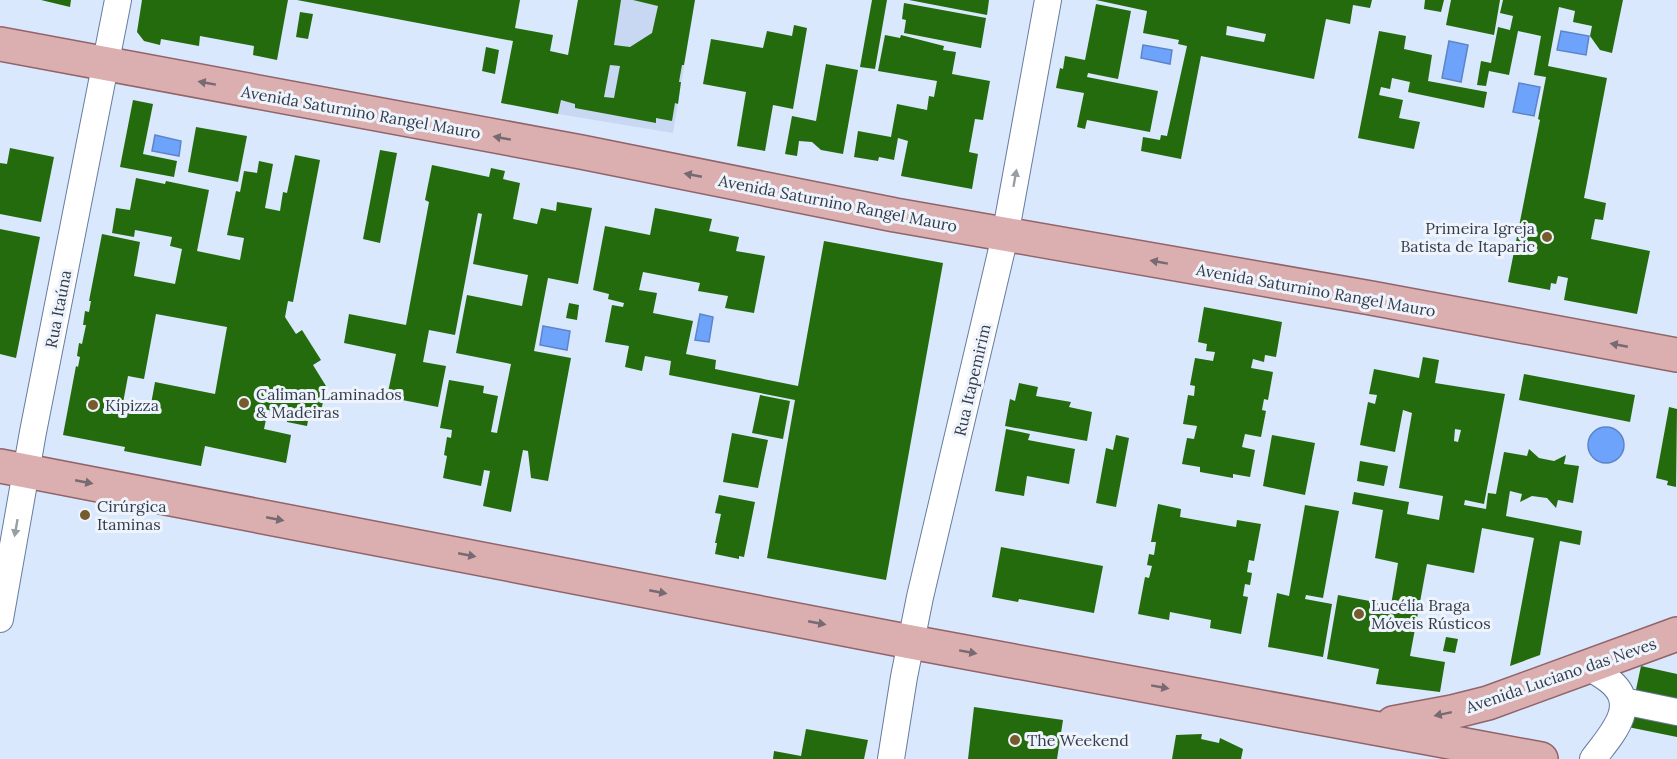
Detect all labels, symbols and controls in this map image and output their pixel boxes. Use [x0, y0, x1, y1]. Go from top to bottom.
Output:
one-way arrow [197, 78, 216, 87]
street label: Avenida Saturnino Rangel Mauro [239, 81, 482, 143]
one-way arrow [492, 133, 511, 142]
one-way arrow [1011, 169, 1020, 188]
one-way arrow [683, 170, 702, 179]
street label: Avenida Saturnino Rangel Mauro [716, 170, 959, 236]
place label: Primeira Igreja Batista de Itaparic [1400, 218, 1535, 256]
marker: Primeira Igreja Batista de Itaparic [1540, 230, 1554, 244]
one-way arrow [1149, 257, 1168, 266]
street label: Avenida Saturnino Rangel Mauro [1194, 259, 1437, 321]
street label: Rua Itaúna [41, 268, 75, 350]
street label: Rua Itapemirim [949, 322, 995, 438]
one-way arrow [1610, 340, 1629, 349]
place label: Caliman Laminados & Madeiras [256, 384, 402, 422]
place label: Kipizza [105, 395, 159, 415]
marker: Caliman Laminados & Madeiras [237, 396, 251, 410]
marker: Kipizza [86, 398, 100, 412]
one-way arrow [74, 478, 93, 487]
place label: Cirúrgica Itaminas [97, 496, 166, 534]
marker: Cirúrgica Itaminas [78, 508, 92, 522]
one-way arrow [266, 515, 285, 524]
one-way arrow [11, 519, 20, 538]
one-way arrow [457, 551, 476, 560]
one-way arrow [649, 588, 668, 597]
place label: Lucélia Braga Móveis Rústicos [1371, 595, 1491, 633]
marker: Lucélia Braga Móveis Rústicos [1352, 607, 1366, 621]
one-way arrow [808, 619, 827, 628]
street label: Avenida Luciano das Neves [1462, 633, 1659, 717]
one-way arrow [959, 648, 978, 657]
one-way arrow [1151, 683, 1170, 692]
one-way arrow [1433, 710, 1452, 719]
place label: The Weekend [1027, 730, 1129, 750]
marker: The Weekend [1008, 733, 1022, 747]

